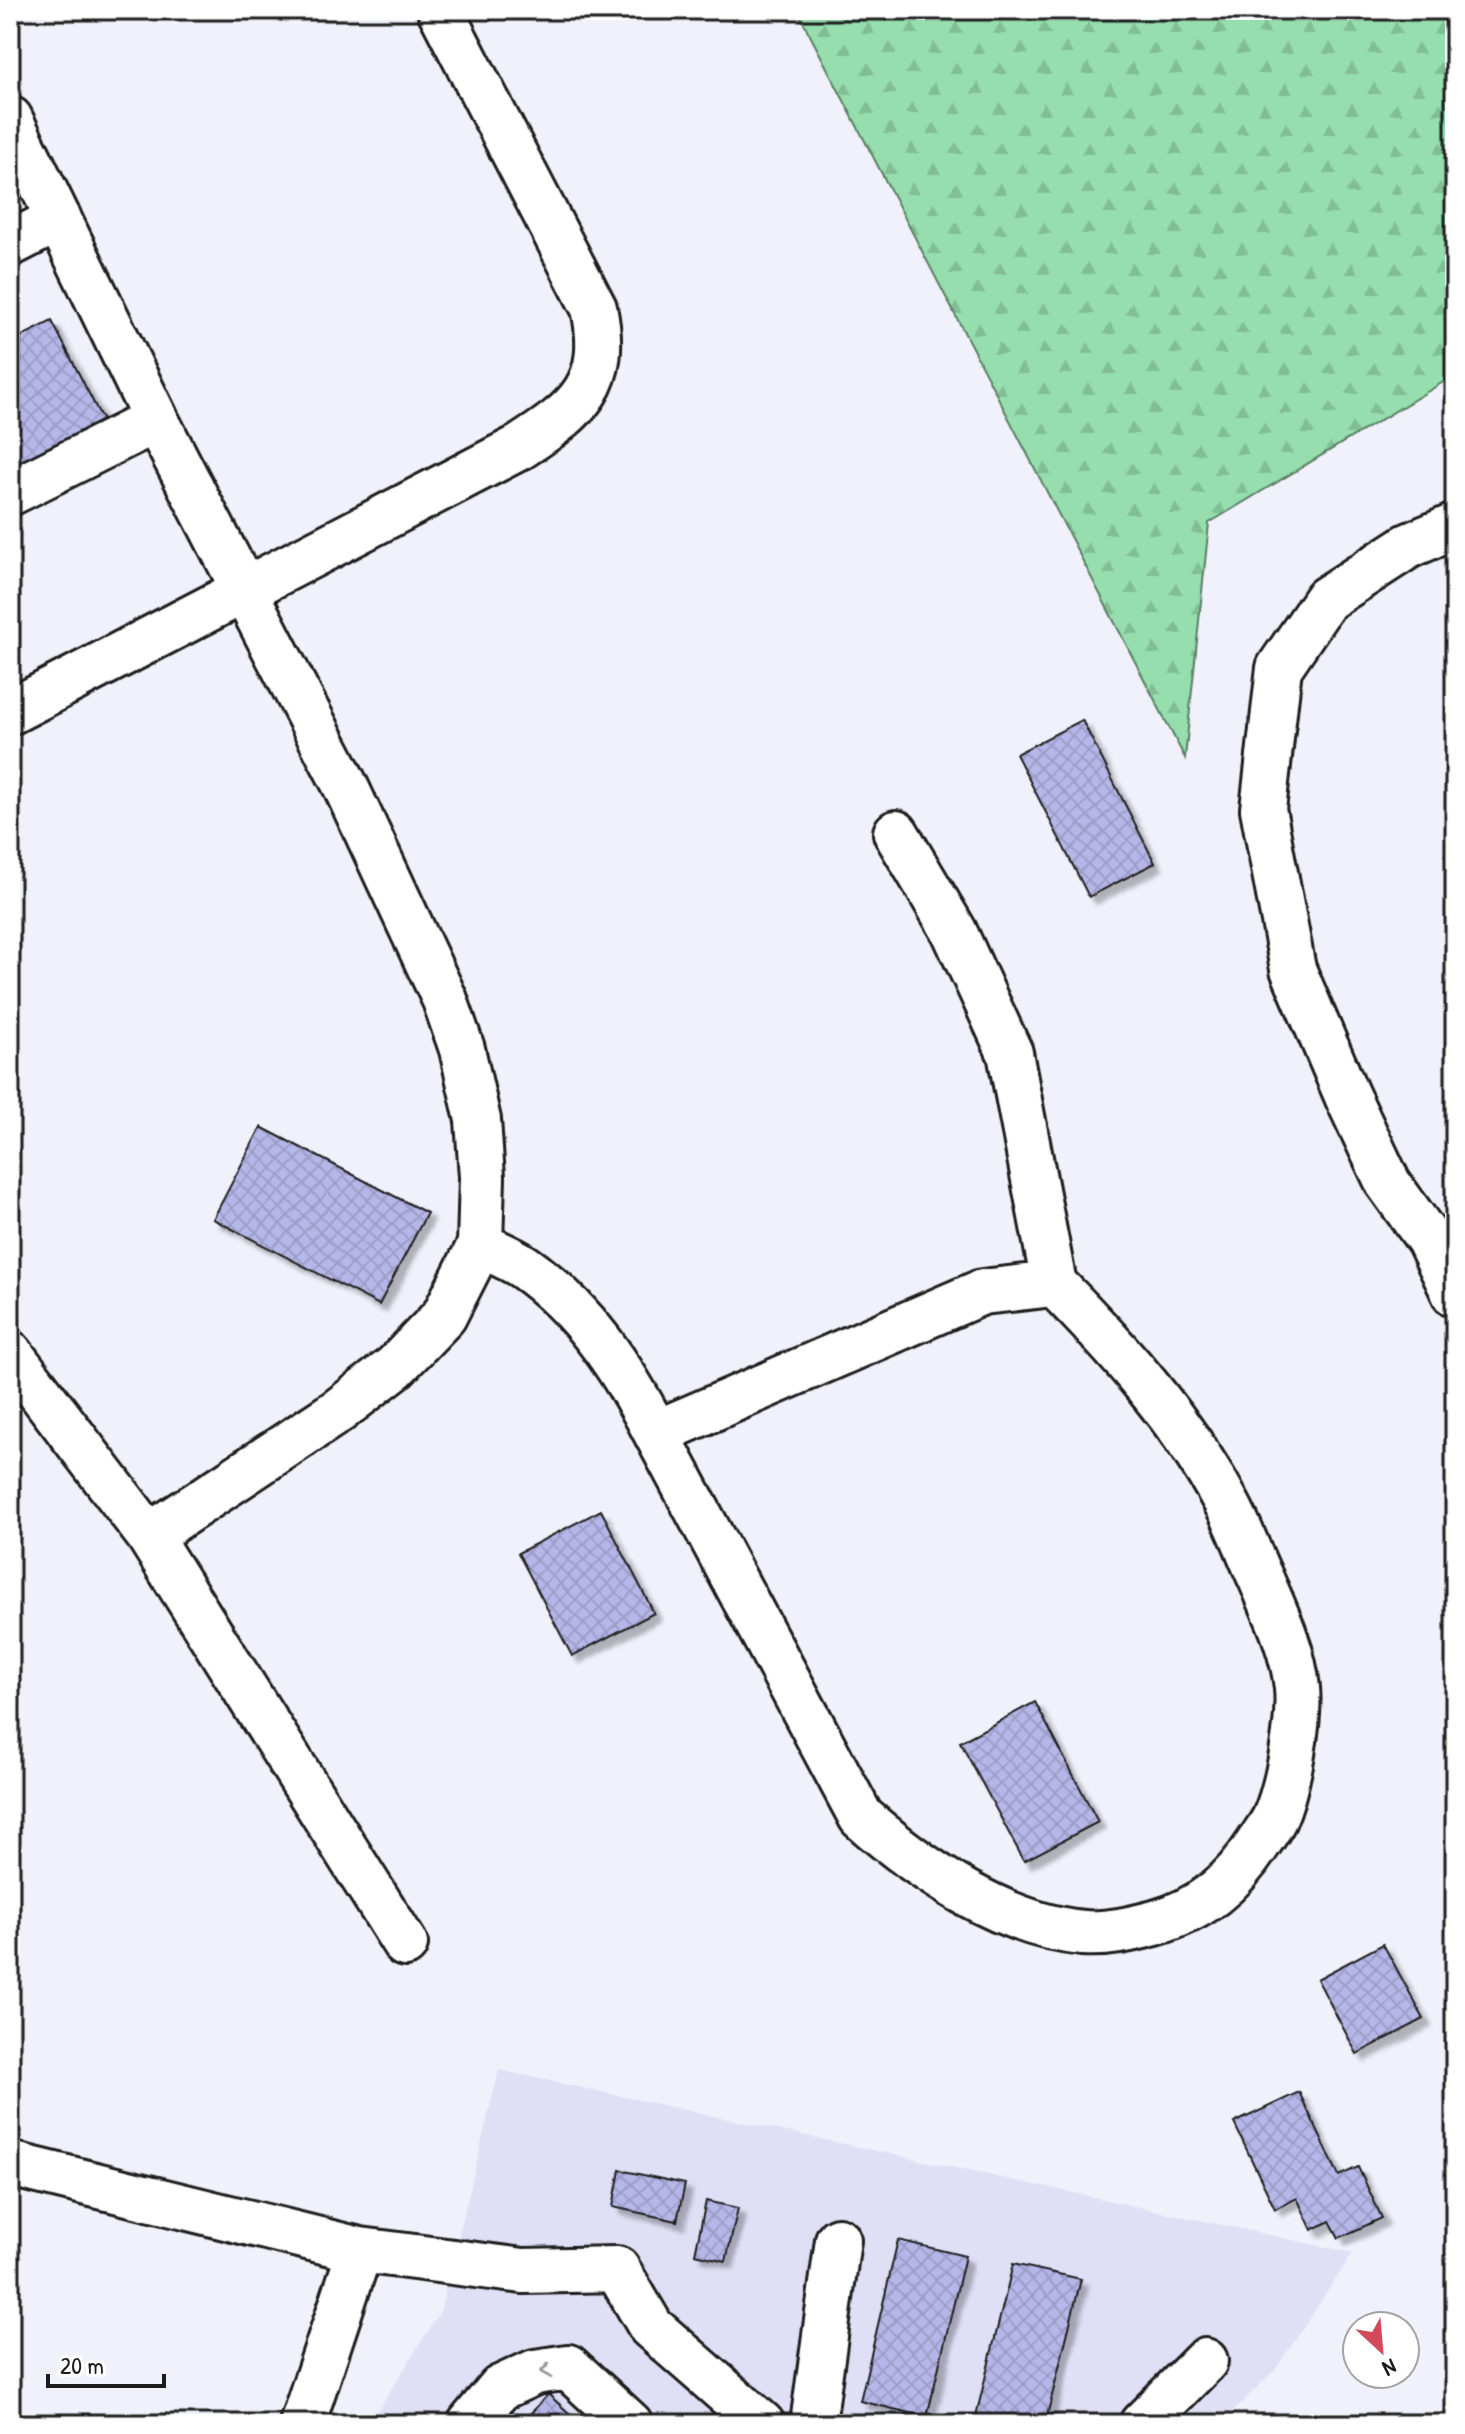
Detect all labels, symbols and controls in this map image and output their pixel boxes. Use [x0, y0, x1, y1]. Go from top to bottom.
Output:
north arrow [1341, 2310, 1421, 2390]
scale bar [48, 2338, 164, 2388]
text: 20 m [60, 2349, 104, 2381]
text: N [1378, 2352, 1402, 2384]
one-way arrow [540, 2361, 553, 2378]

